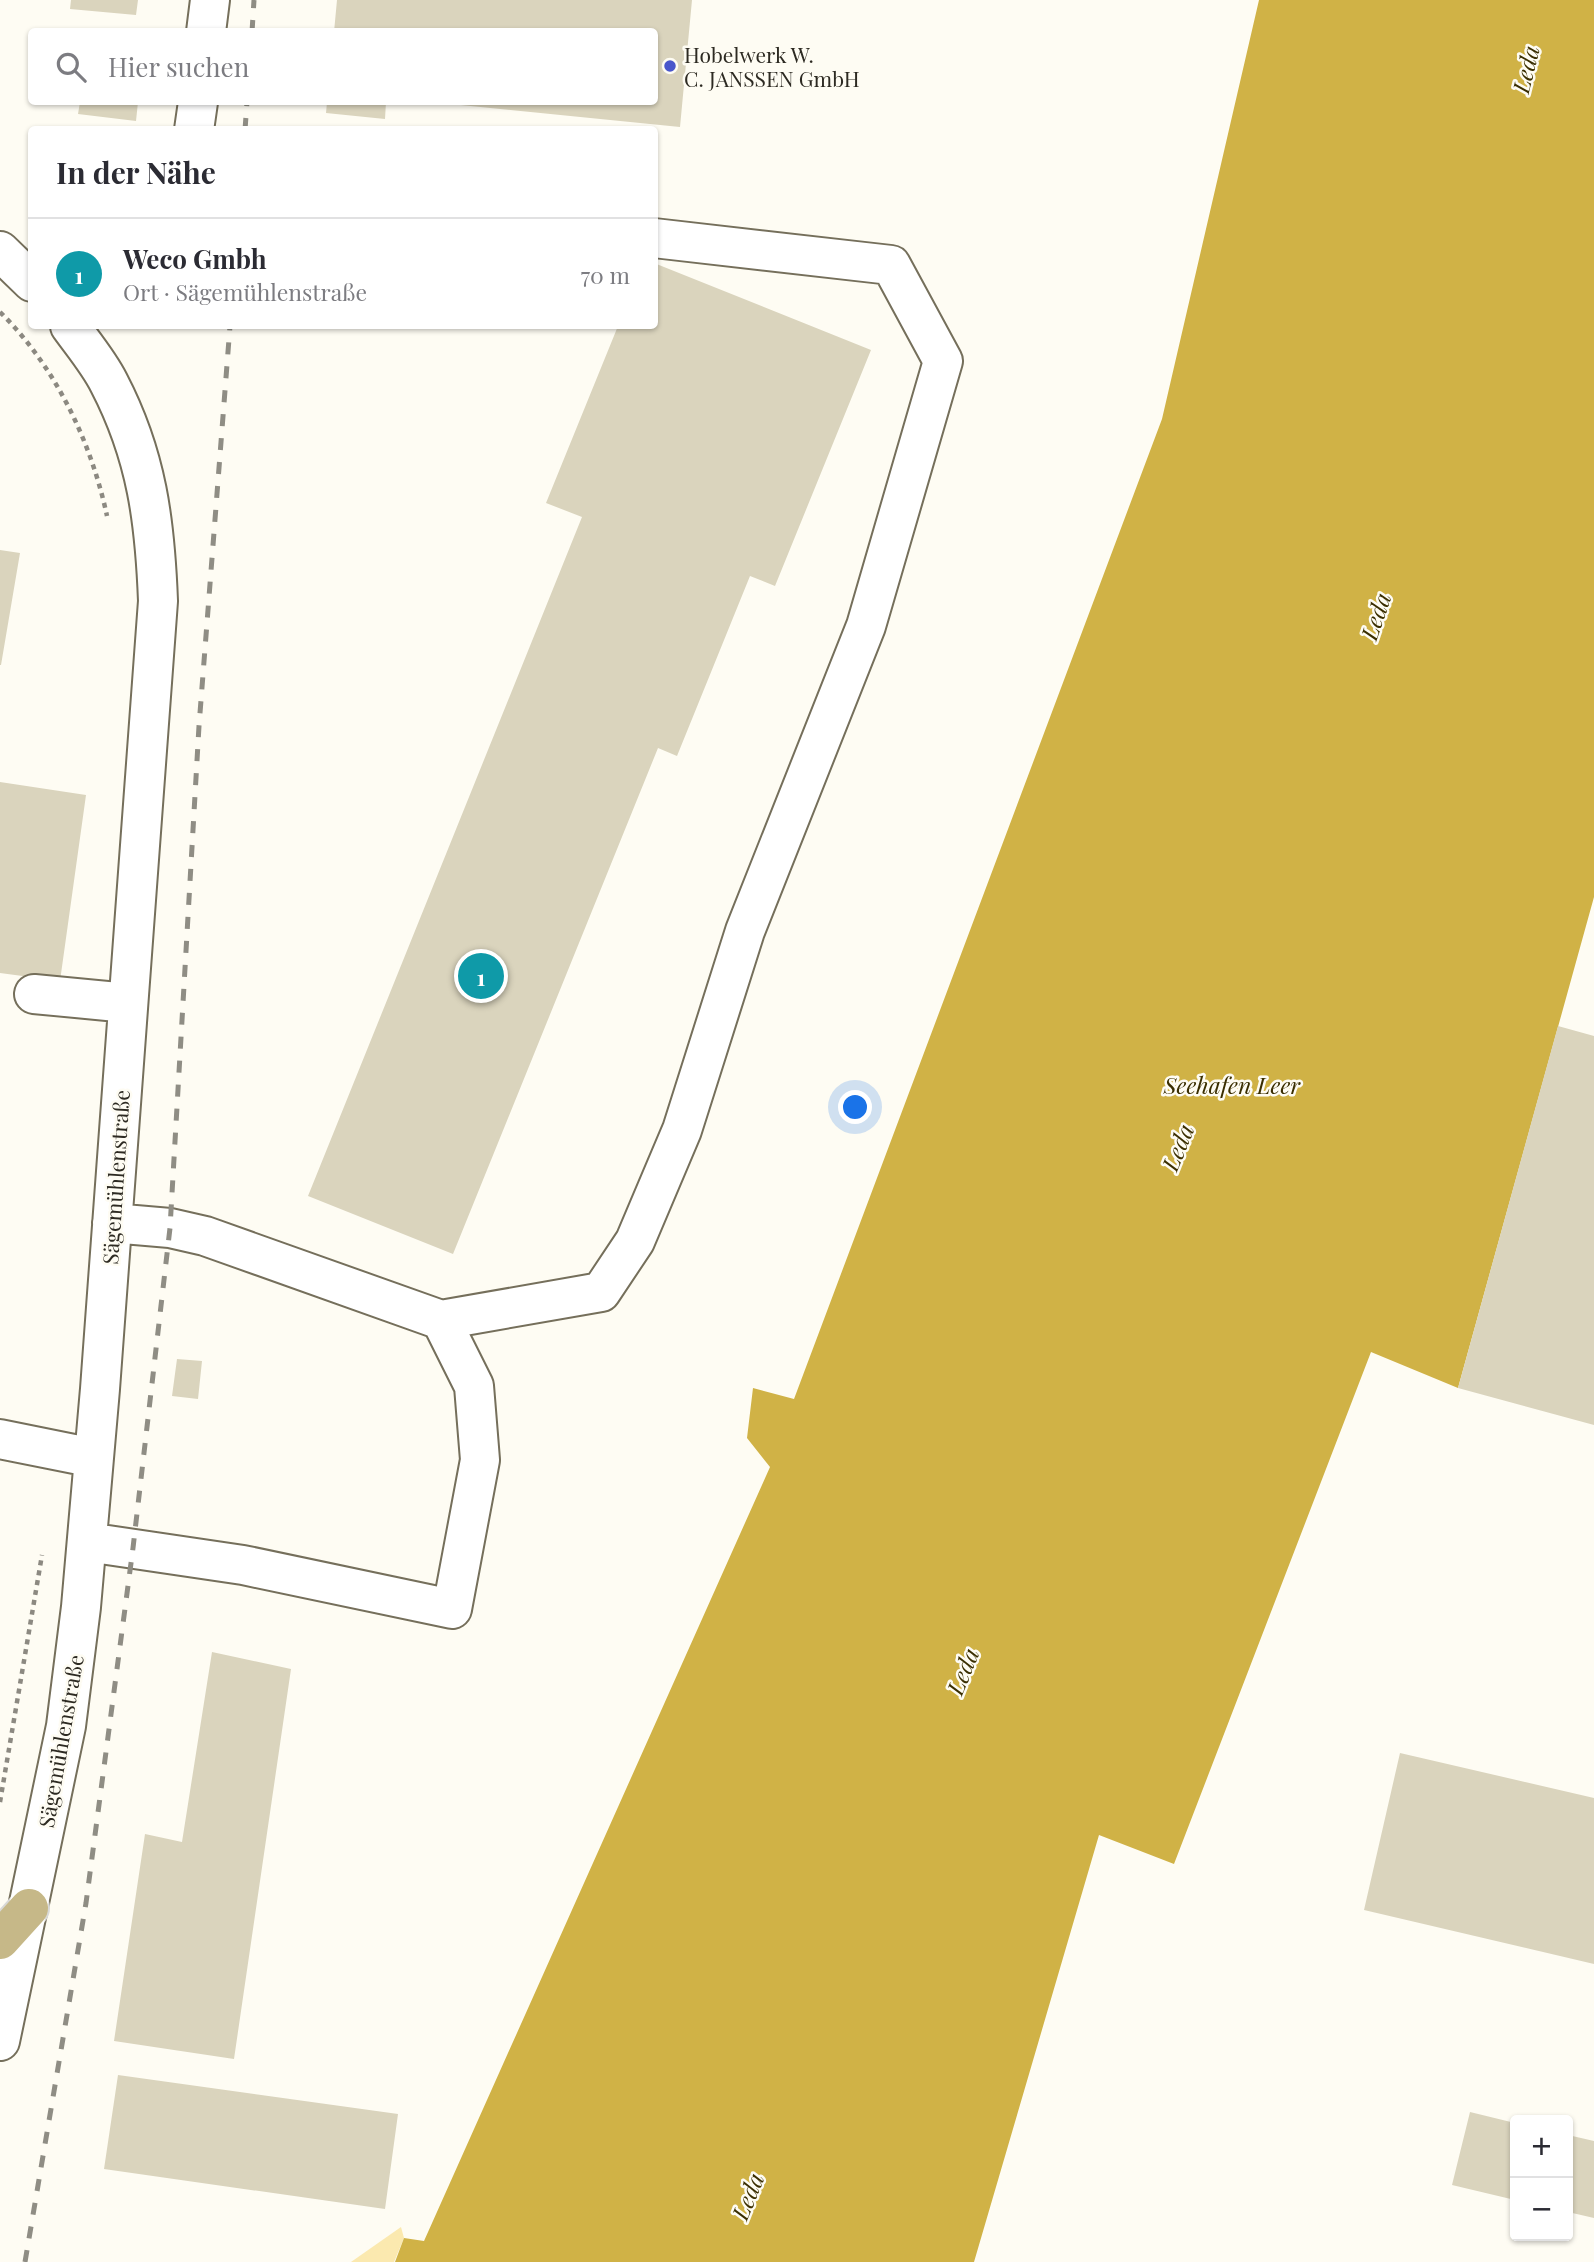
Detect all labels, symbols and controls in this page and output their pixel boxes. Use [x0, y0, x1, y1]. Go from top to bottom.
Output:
search box [28, 28, 658, 105]
place label: Hobelwerk W. C. JANSSEN GmbH [684, 40, 860, 92]
water label: Leda [1504, 42, 1546, 97]
icon: search [52, 48, 90, 86]
text: Hier suchen [108, 49, 249, 84]
marker: Hobelwerk W. C. JANSSEN GmbH [662, 58, 678, 74]
text: In der Nähe [56, 152, 216, 192]
text: Weco Gmbh [123, 241, 267, 276]
text: 1 [75, 259, 83, 290]
text: 70 m [581, 259, 630, 290]
text: Ort · Sägemühlenstraße [123, 276, 367, 307]
water label: Leda [1352, 588, 1397, 645]
pin: 1 [458, 950, 504, 1002]
water label: Seehafen Leer [1163, 1069, 1301, 1100]
street label: Sägemühlenstraße [95, 1089, 135, 1265]
your location [838, 1090, 872, 1124]
water label: Leda [1153, 1119, 1200, 1176]
water label: Leda [938, 1643, 985, 1700]
street label: Sägemühlenstraße [31, 1652, 89, 1830]
map controls [1510, 2115, 1573, 2241]
button: + [1510, 2115, 1573, 2178]
water label: Leda [723, 2168, 770, 2225]
button: − [1510, 2178, 1573, 2241]

